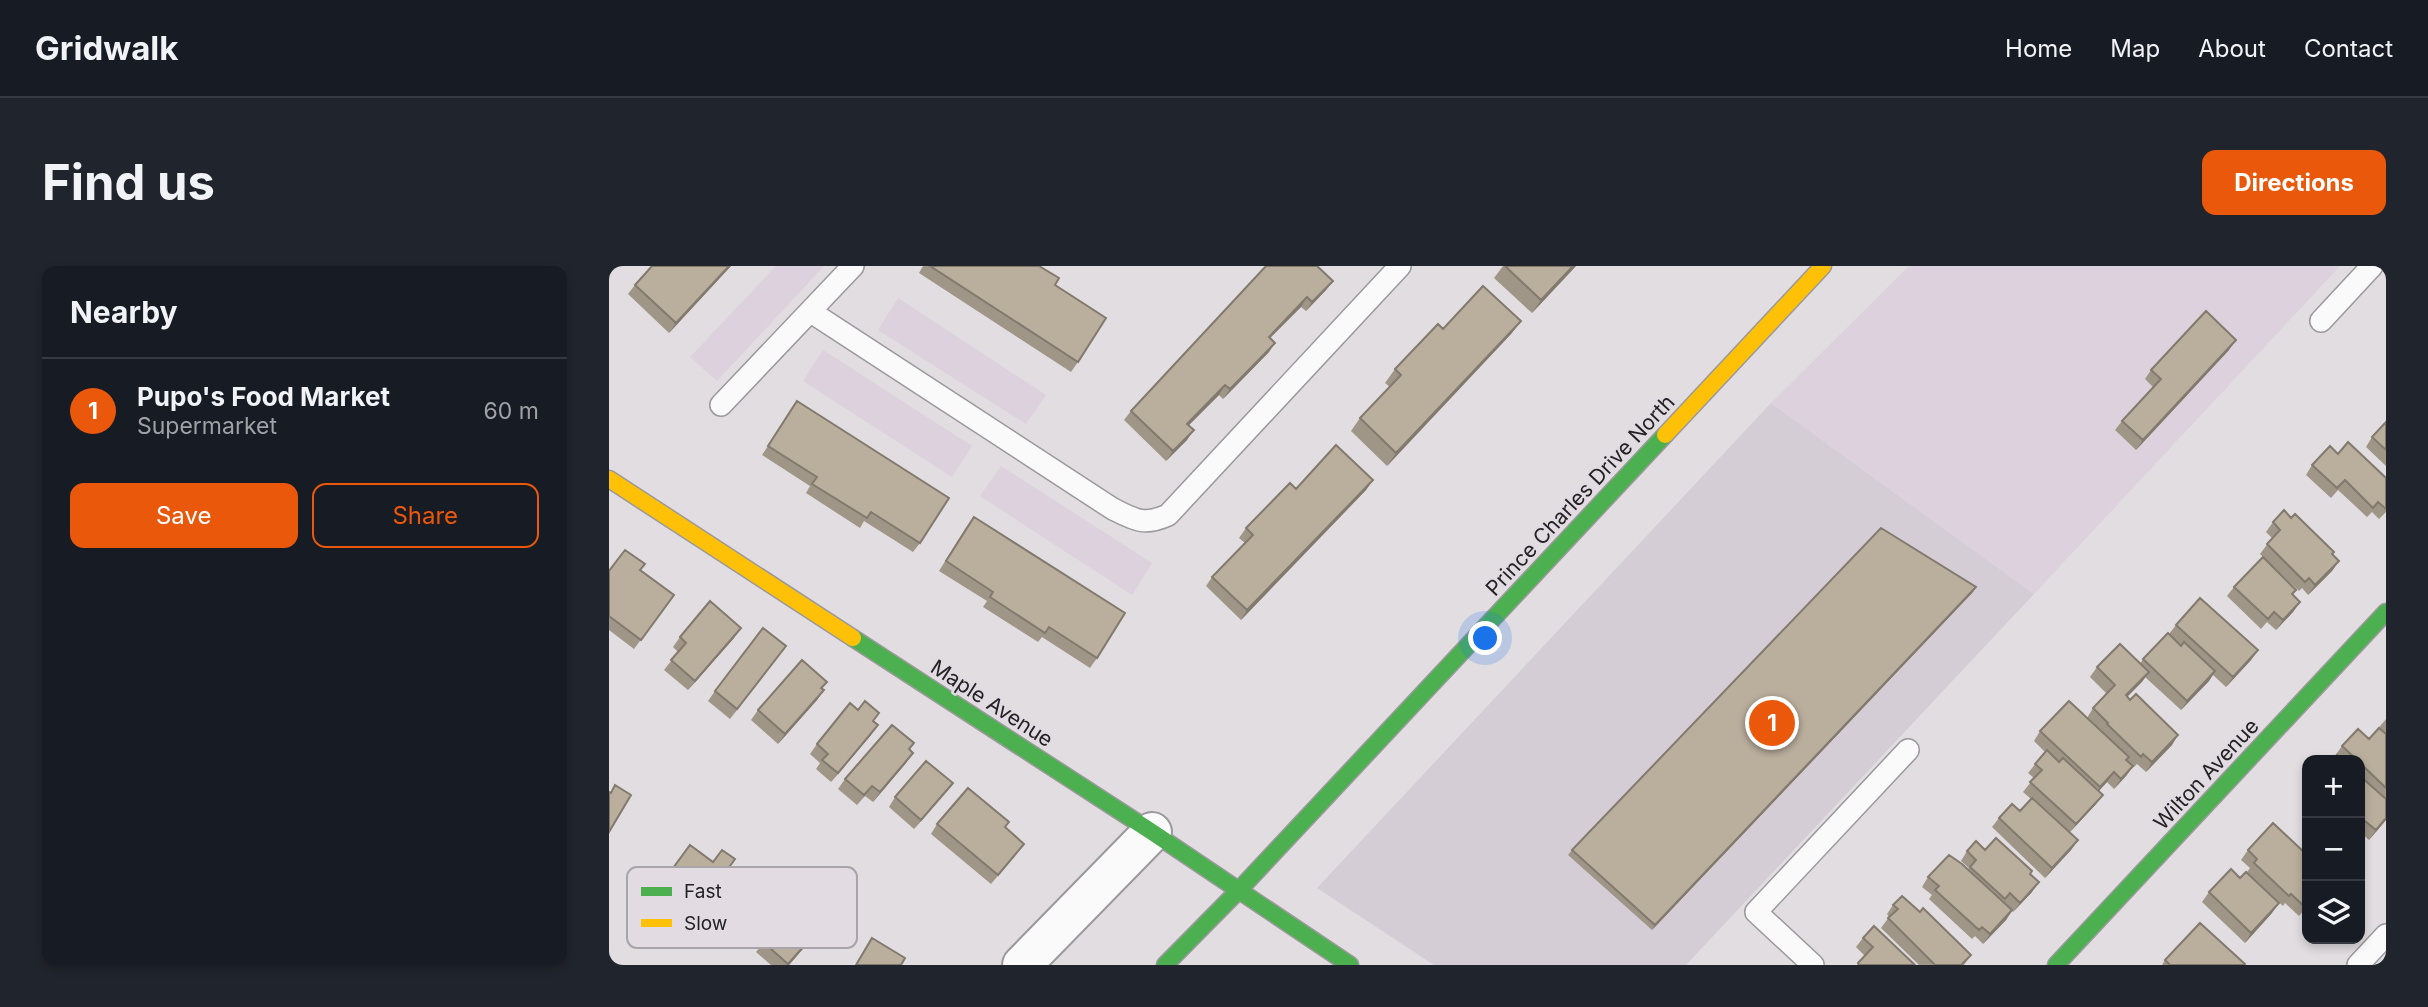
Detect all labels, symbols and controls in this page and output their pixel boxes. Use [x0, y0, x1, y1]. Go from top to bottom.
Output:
text: Gridwalk [35, 28, 178, 68]
text: Home [2005, 34, 2072, 63]
text: Map [2110, 34, 2160, 63]
text: About [2198, 34, 2266, 63]
text: Contact [2304, 34, 2393, 63]
button: Directions [2202, 150, 2386, 215]
text: Find us [42, 153, 215, 212]
text: Nearby [70, 294, 178, 330]
text: Pupo's Food Market [137, 381, 390, 412]
street label: Prince Charles Drive North [1480, 389, 1680, 601]
text: 1 [88, 397, 98, 425]
text: 60 m [484, 397, 539, 425]
text: Supermarket [137, 412, 277, 440]
button: Save [70, 483, 298, 548]
button: Share [312, 483, 539, 548]
your location [1468, 621, 1502, 655]
street label: Maple Avenue [926, 654, 1058, 752]
pin: 1 [1749, 697, 1795, 749]
street label: Wilton Avenue [2148, 713, 2264, 835]
map controls [2302, 755, 2365, 944]
button: + [2302, 755, 2365, 818]
button: − [2302, 818, 2365, 881]
legend [627, 867, 857, 948]
text: Fast [684, 880, 722, 903]
button: layers [2302, 881, 2365, 944]
text: Slow [684, 912, 727, 935]

